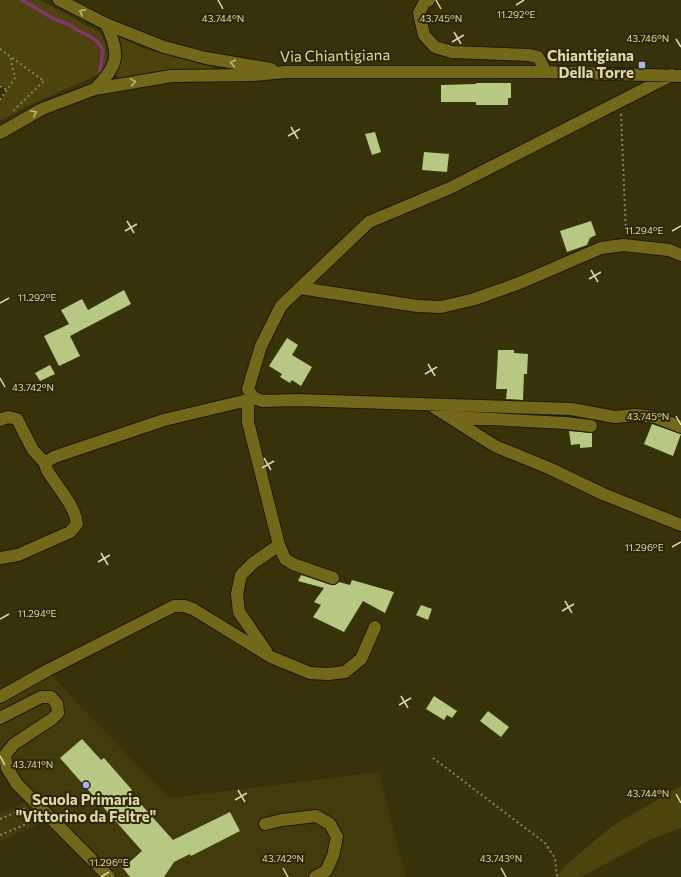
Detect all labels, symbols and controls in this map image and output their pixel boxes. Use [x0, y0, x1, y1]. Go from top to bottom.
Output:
text: 11.292°E [497, 8, 535, 20]
one-way arrow [79, 9, 87, 17]
text: 43.744°N [202, 12, 244, 24]
text: 43.745°N [420, 12, 462, 24]
text: 43.746°N [627, 32, 669, 44]
street label: Via Chiantigiana [280, 45, 390, 65]
place label: Chiantigiana Della Torre [547, 46, 634, 81]
one-way arrow [230, 59, 236, 68]
marker: Chiantigiana Della Torre [637, 60, 647, 70]
one-way arrow [130, 79, 137, 87]
one-way arrow [30, 111, 37, 118]
text: 11.294°E [624, 224, 664, 236]
text: 11.292°E [18, 291, 56, 303]
text: 43.742°N [12, 381, 54, 393]
text: 43.745°N [627, 410, 669, 422]
text: 11.296°E [624, 541, 664, 553]
text: 11.294°E [17, 607, 57, 619]
text: 43.741°N [13, 758, 53, 770]
marker: Scuola Primaria "Vittorino da Feltre" [81, 780, 91, 790]
text: 43.744°N [627, 787, 669, 799]
place label: Scuola Primaria "Vittorino da Feltre" [16, 790, 156, 825]
text: 43.742°N [262, 852, 304, 864]
text: 43.743°N [480, 852, 522, 864]
text: 11.296°E [89, 856, 129, 868]

